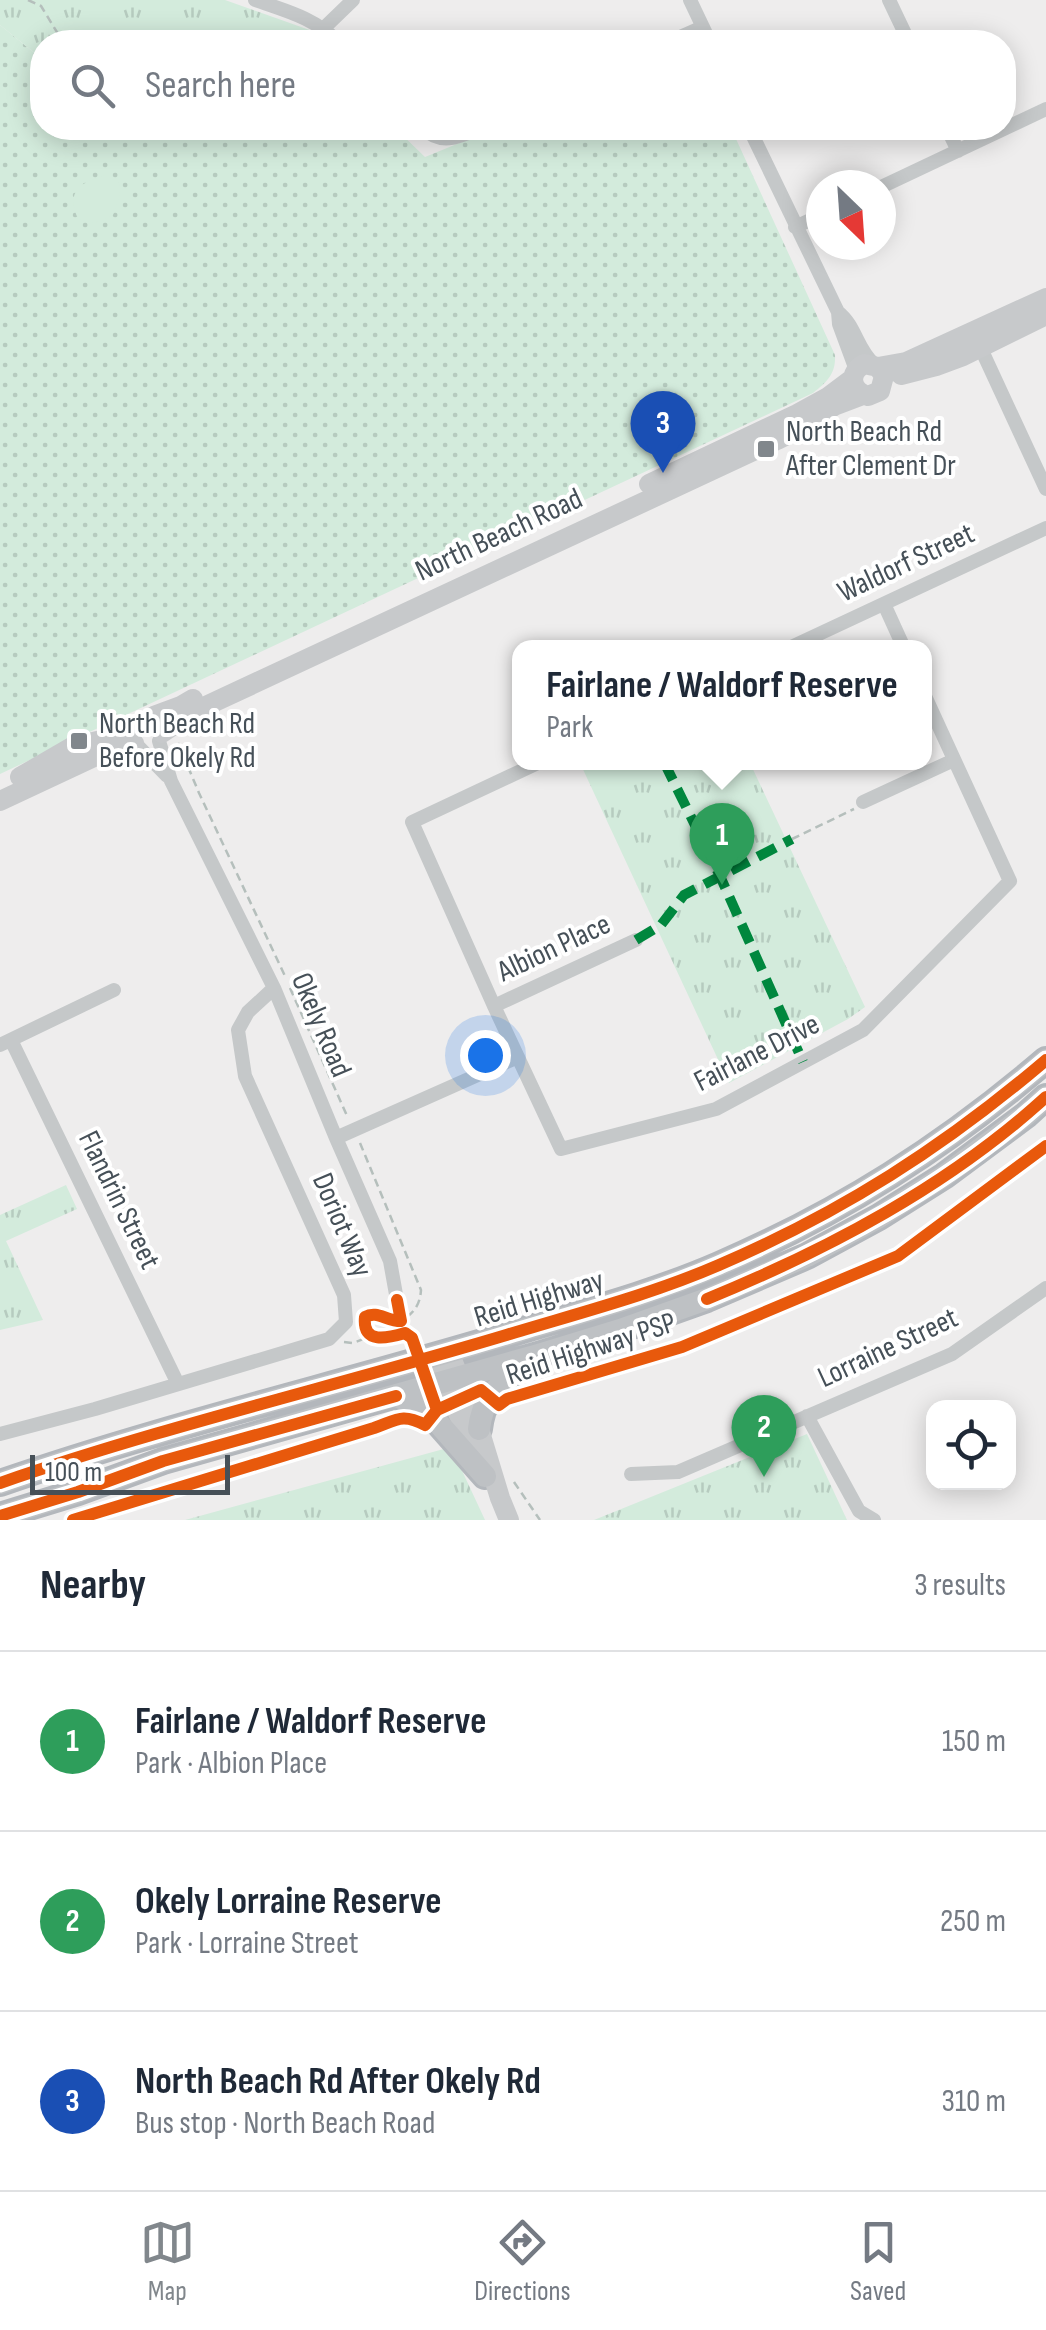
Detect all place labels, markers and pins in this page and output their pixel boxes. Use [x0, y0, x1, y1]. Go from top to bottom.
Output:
pin: 3 [630, 390, 696, 473]
place label: North Beach Rd After Clement Dr [785, 414, 956, 484]
marker: North Beach Rd After Clement Dr [755, 438, 777, 460]
place label: North Beach Rd Before Okely Rd [99, 706, 256, 776]
marker: North Beach Rd Before Okely Rd [68, 730, 90, 752]
pin: 1 [690, 802, 754, 885]
pin: 2 [732, 1394, 796, 1477]

